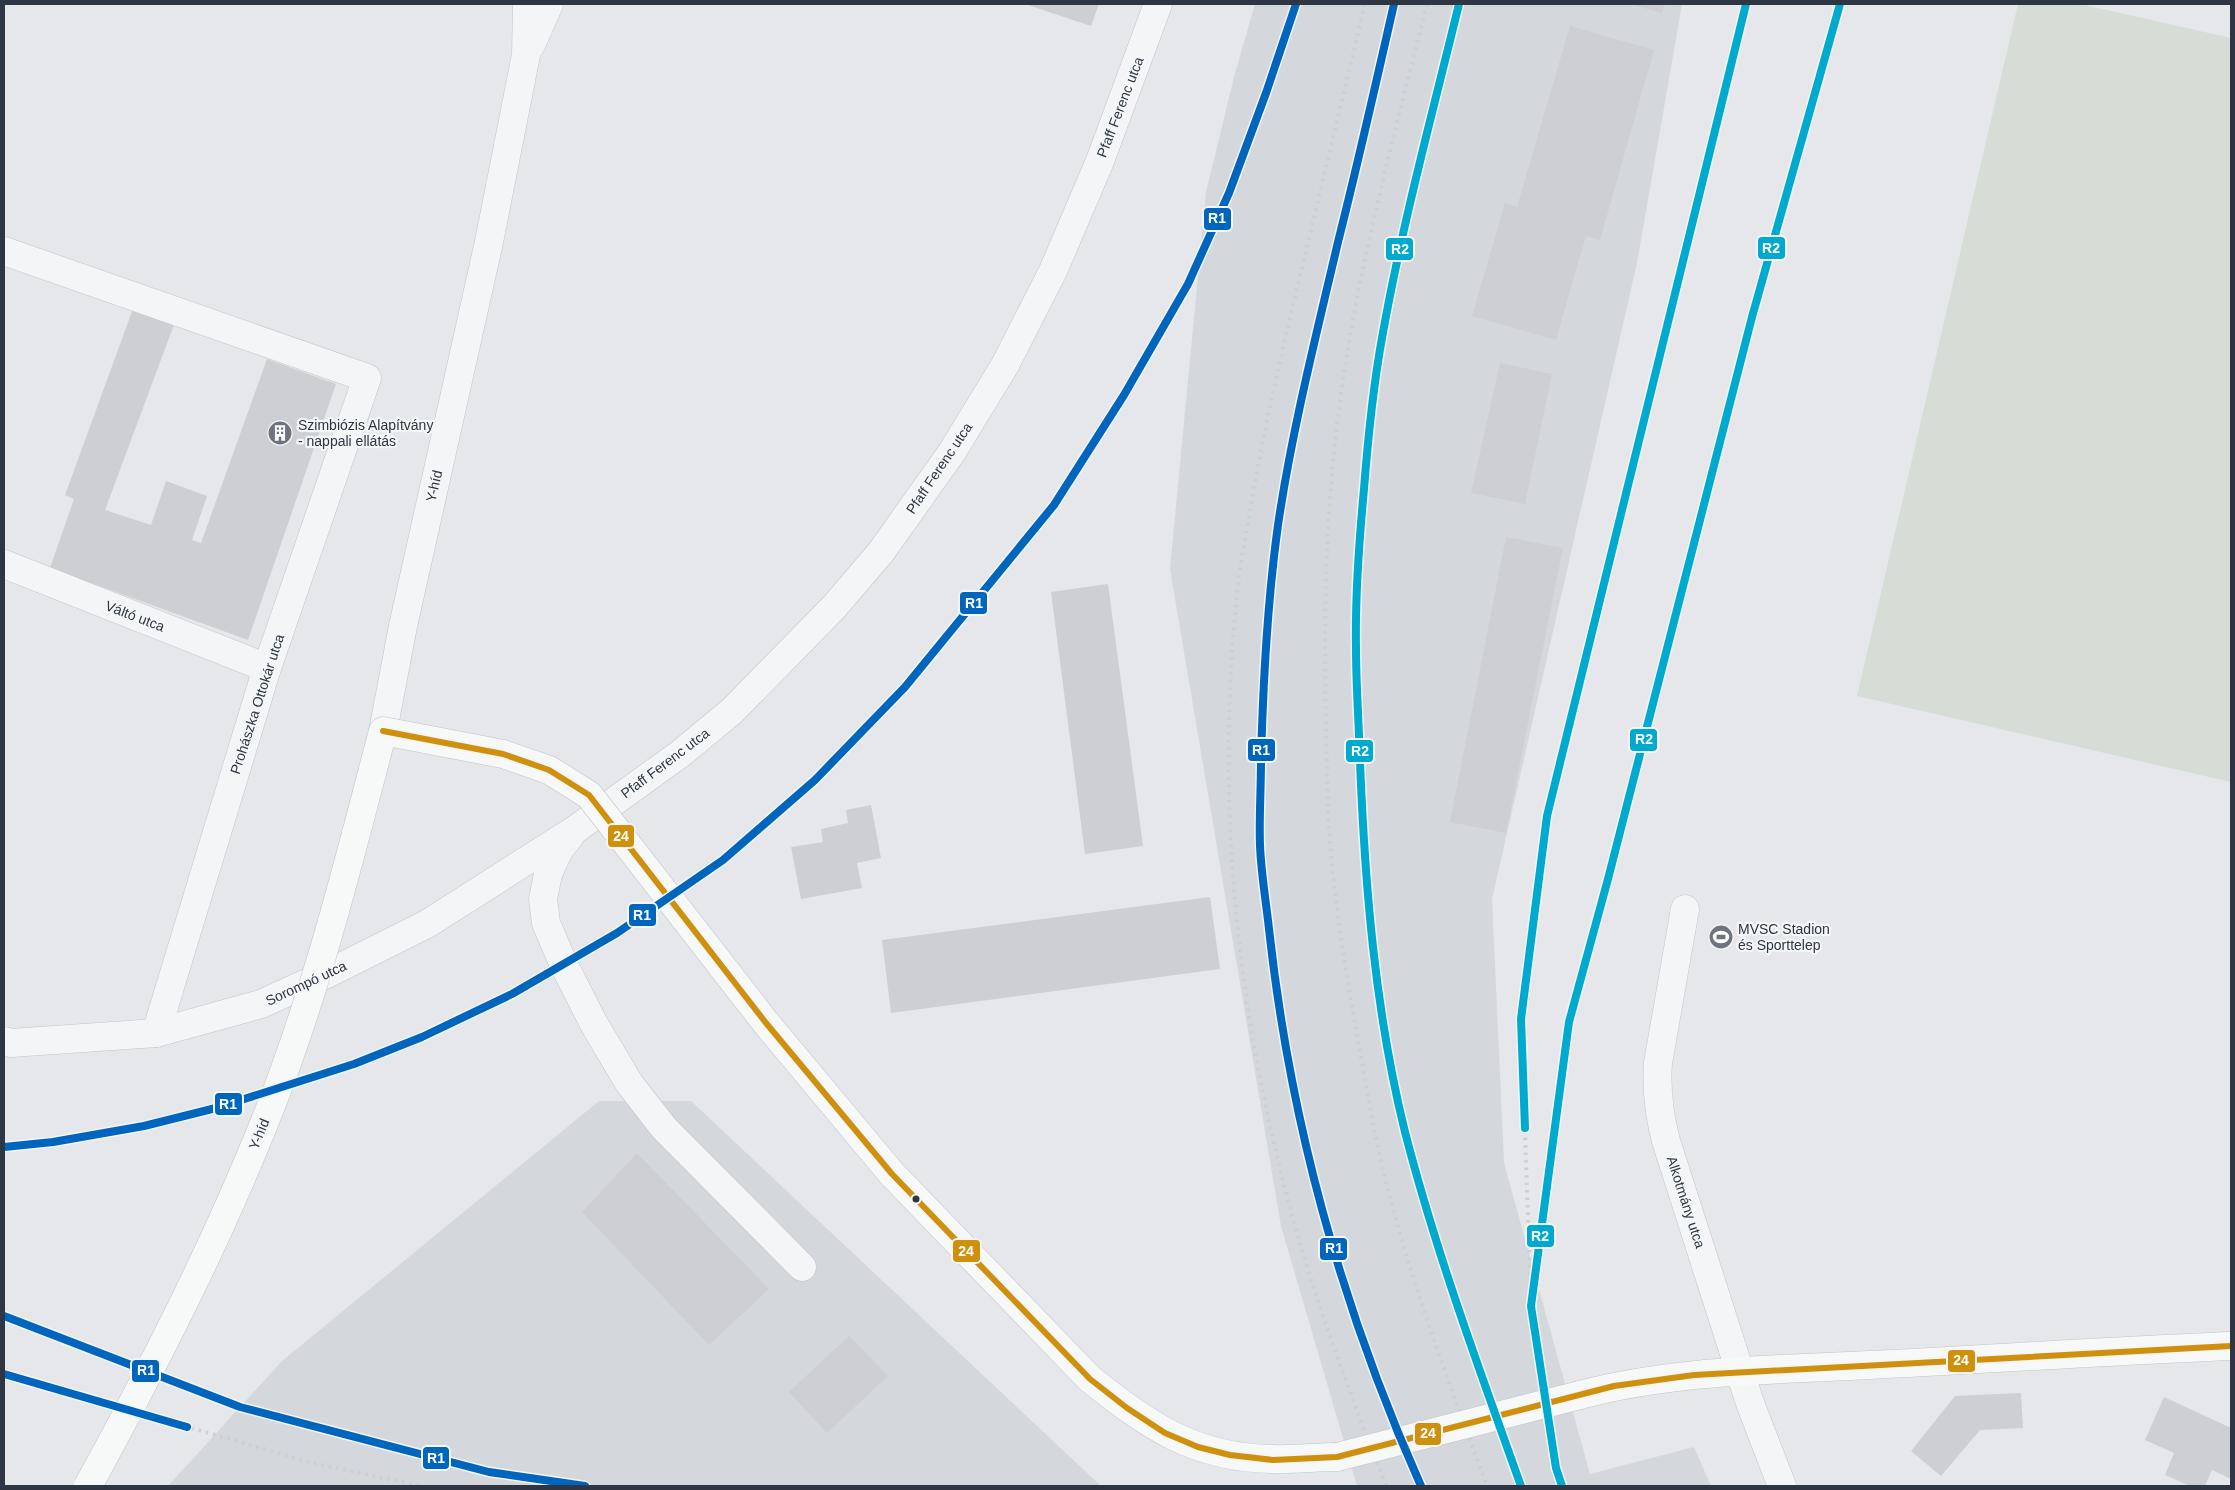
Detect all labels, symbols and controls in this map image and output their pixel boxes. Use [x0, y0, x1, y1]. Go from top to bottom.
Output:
street label: Pfaff Ferenc utca [1093, 54, 1147, 160]
line badge: R1 [1203, 207, 1232, 231]
text: R1 [1208, 210, 1226, 226]
line badge: R2 [1757, 236, 1786, 260]
line badge: R2 [1385, 237, 1414, 261]
text: R2 [1762, 240, 1780, 256]
text: R2 [1391, 241, 1409, 257]
place label: Szimbiózis Alapítvány - nappali ellátás [298, 417, 433, 449]
street label: Pfaff Ferenc utca [903, 419, 975, 517]
building icon: Szimbiózis Alapítvány - nappali ellátás [267, 420, 293, 446]
street label: Y-híd [423, 469, 445, 503]
line badge: R1 [959, 591, 988, 615]
text: R1 [965, 595, 983, 611]
street label: Váltó utca [103, 597, 167, 635]
street label: Prohászka Ottokár utca [227, 632, 287, 776]
street label: Pfaff Ferenc utca [618, 724, 712, 801]
line badge: R2 [1629, 728, 1658, 752]
text: R2 [1635, 731, 1653, 747]
line badge: R1 [1247, 738, 1276, 762]
line badge: R2 [1345, 739, 1374, 763]
text: R1 [1252, 742, 1270, 758]
text: R2 [1351, 743, 1369, 759]
line badge: 24 [607, 824, 635, 848]
text: 24 [613, 828, 629, 844]
line badge: R1 [628, 903, 657, 927]
text: R1 [633, 907, 651, 923]
place label: MVSC Stadion és Sporttelep [1738, 921, 1830, 953]
sports icon: MVSC Stadion és Sporttelep [1708, 924, 1734, 950]
street label: Sorompó utca [263, 957, 349, 1009]
line badge: R1 [214, 1092, 243, 1116]
text: R1 [219, 1096, 237, 1112]
street label: Y-híd [246, 1116, 272, 1152]
street label: Alkotmány utca [1664, 1154, 1708, 1250]
unlabelled marker [911, 1194, 921, 1204]
line badge: R2 [1526, 1224, 1555, 1248]
text: R2 [1531, 1228, 1549, 1244]
line badge: R1 [1319, 1237, 1348, 1261]
line badge: 24 [952, 1239, 981, 1263]
text: R1 [1325, 1240, 1343, 1256]
text: 24 [958, 1243, 974, 1259]
line badge: 24 [1947, 1349, 1976, 1373]
text: 24 [1953, 1352, 1969, 1368]
line badge: R1 [131, 1359, 160, 1383]
text: R1 [137, 1362, 155, 1378]
line badge: 24 [1414, 1422, 1442, 1446]
text: 24 [1420, 1425, 1436, 1441]
line badge: R1 [422, 1446, 450, 1470]
text: R1 [427, 1450, 445, 1466]

